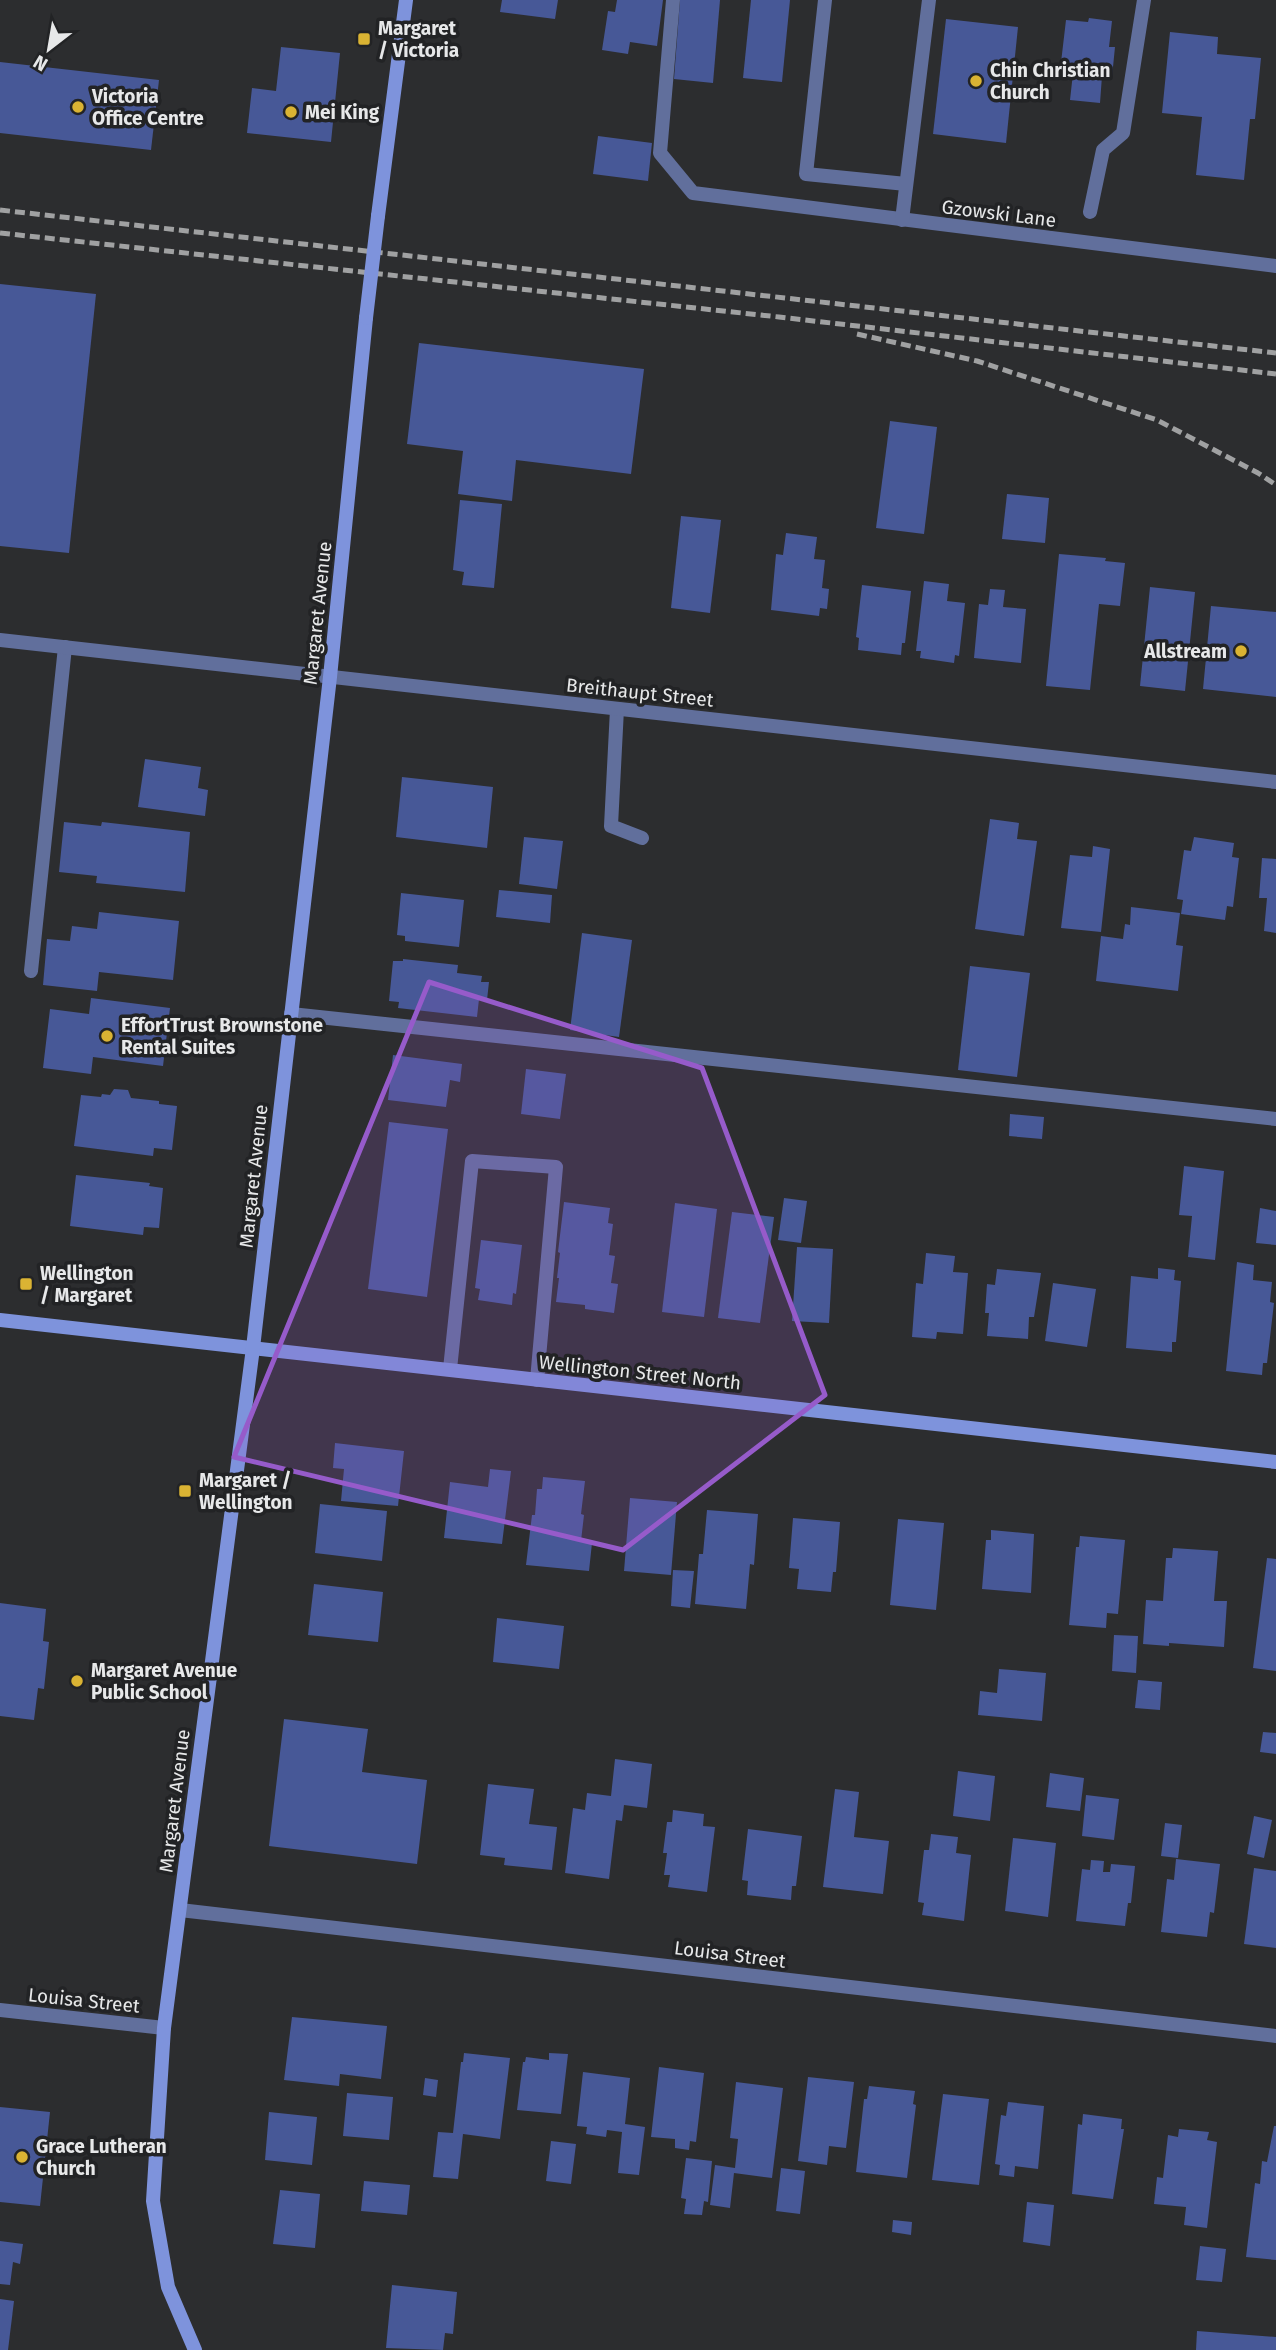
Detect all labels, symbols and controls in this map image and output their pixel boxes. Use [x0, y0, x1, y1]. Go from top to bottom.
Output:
north arrow [14, 14, 84, 84]
place label: Margaret / Victoria [378, 17, 459, 62]
marker: Margaret / Victoria [356, 31, 372, 47]
text: N [29, 50, 52, 76]
place label: Chin Christian Church [990, 59, 1110, 104]
marker: Chin Christian Church [968, 73, 984, 89]
place label: Victoria Office Centre [91, 85, 204, 130]
marker: Victoria Office Centre [70, 99, 86, 115]
place label: Mei King [305, 101, 380, 124]
marker: Mei King [283, 104, 299, 120]
street label: Gzowski Lane [940, 195, 1057, 232]
street label: Margaret Avenue [299, 540, 336, 686]
place label: Allstream [1143, 640, 1227, 663]
marker: Allstream [1233, 643, 1249, 659]
street label: Breithaupt Street [565, 673, 715, 712]
place label: EffortTrust Brownstone Rental Suites [121, 1014, 323, 1059]
marker: EffortTrust Brownstone Rental Suites [99, 1028, 115, 1044]
street label: Margaret Avenue [235, 1103, 272, 1249]
place label: Wellington / Margaret [40, 1262, 134, 1307]
marker: Wellington / Margaret [18, 1276, 34, 1292]
street label: Wellington Street North [538, 1350, 742, 1395]
place label: Margaret / Wellington [199, 1469, 293, 1514]
marker: Margaret / Wellington [177, 1483, 193, 1499]
place label: Margaret Avenue Public School [91, 1659, 237, 1704]
marker: Margaret Avenue Public School [69, 1673, 85, 1689]
street label: Margaret Avenue [154, 1728, 195, 1874]
street label: Louisa Street [673, 1936, 787, 1973]
street label: Louisa Street [27, 1983, 141, 2018]
place label: Grace Lutheran Church [36, 2135, 167, 2180]
marker: Grace Lutheran Church [14, 2149, 30, 2165]

